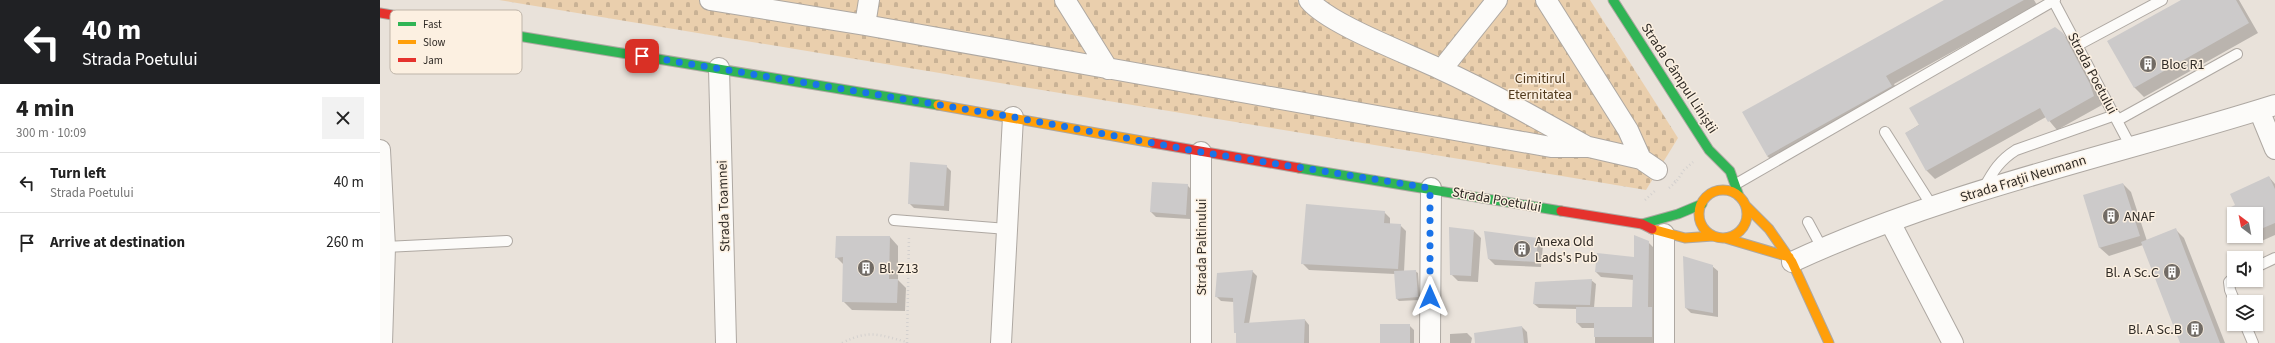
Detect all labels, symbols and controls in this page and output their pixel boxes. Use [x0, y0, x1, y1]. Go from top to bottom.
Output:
text: 40 m [82, 10, 141, 50]
legend [390, 10, 522, 74]
icon: left [16, 16, 68, 68]
text: Fast [423, 17, 442, 32]
street label: Strada Câmpul Liniștii [1636, 19, 1722, 138]
street label: Strada Poetului [2062, 29, 2122, 118]
text: Slow [423, 35, 446, 50]
pin [625, 39, 659, 73]
icon: arrive [631, 45, 653, 67]
text: Strada Poetului [82, 47, 198, 72]
text: Jam [423, 53, 443, 68]
building icon: Bloc R1 [2138, 54, 2158, 74]
place label: Bloc R1 [2161, 55, 2205, 75]
park label: Cimitirul Eternitatea [1508, 69, 1572, 105]
text: 4 min [16, 91, 74, 126]
button: close [322, 97, 364, 139]
text: 300 m · 10:09 [16, 124, 86, 142]
street label: Strada Frații Neumann [1958, 150, 2089, 208]
street label: Strada Toamnei [712, 160, 736, 252]
text: Turn left [50, 163, 106, 184]
icon: left [16, 172, 38, 194]
text: 40 m [334, 172, 364, 193]
street label: Strada Poetului [1451, 182, 1543, 218]
text: Strada Poetului [50, 184, 134, 202]
street label: Strada Paltinului [1192, 198, 1212, 296]
building icon: ANAF [2101, 206, 2121, 226]
place label: ANAF [2124, 207, 2155, 227]
north arrow [2227, 207, 2263, 243]
map controls [2227, 207, 2263, 331]
icon: arrive [16, 232, 38, 254]
text: Arrive at destination [50, 232, 185, 253]
text: 260 m [326, 232, 364, 253]
place label: Anexa Old Lads's Pub [1535, 232, 1598, 268]
building icon: Anexa Old Lads's Pub [1512, 239, 1532, 259]
button: sound [2227, 251, 2263, 287]
building icon: Bl. Z13 [856, 258, 876, 278]
place label: Bl. Z13 [879, 259, 919, 279]
building icon: Bl. A Sc.C [2162, 262, 2182, 282]
place label: Bl. A Sc.C [2105, 263, 2159, 283]
position arrow [1409, 276, 1451, 318]
button: layers [2227, 295, 2263, 331]
building icon: Bl. A Sc.B [2185, 319, 2205, 339]
place label: Bl. A Sc.B [2128, 320, 2182, 340]

